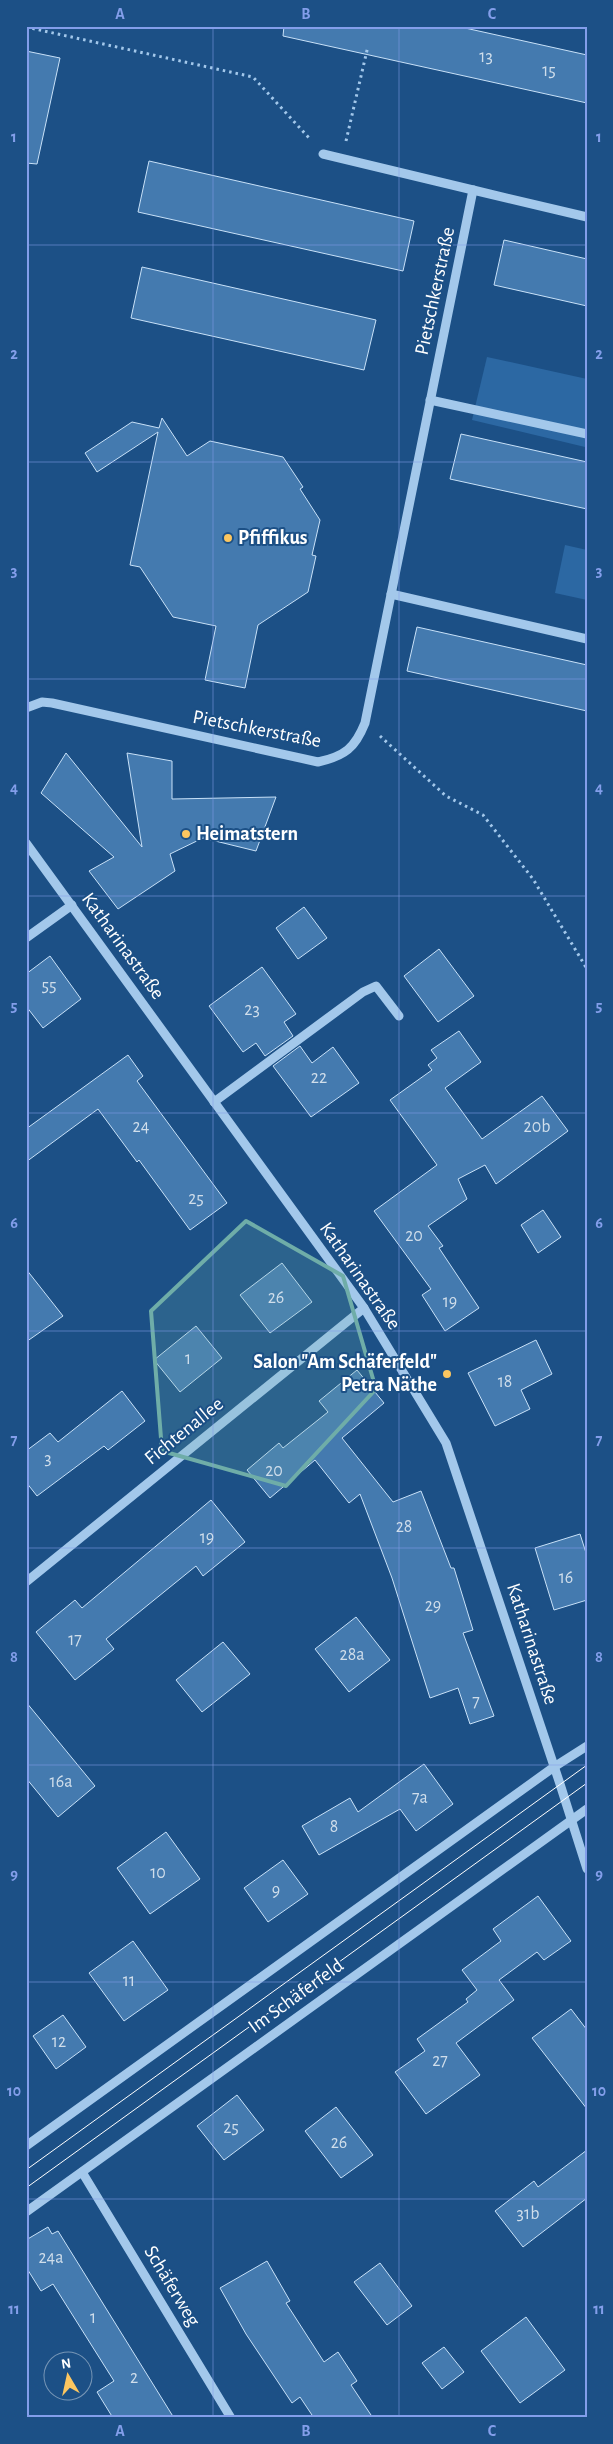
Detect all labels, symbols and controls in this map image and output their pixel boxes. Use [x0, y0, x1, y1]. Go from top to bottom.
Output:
text: A [115, 6, 125, 22]
text: B [301, 6, 311, 22]
text: C [488, 6, 497, 22]
house number: 13 [479, 48, 493, 66]
house number: 15 [542, 62, 556, 80]
text: 1 [11, 129, 17, 145]
text: 1 [596, 129, 602, 145]
street label: Pietschkerstraße [412, 225, 458, 357]
text: 2 [10, 346, 18, 362]
text: 2 [595, 346, 603, 362]
place label: Pfiffikus [238, 528, 308, 548]
marker: Pfiffikus [222, 532, 234, 544]
text: 3 [11, 563, 18, 579]
text: 3 [596, 563, 603, 579]
street label: Pietschkerstraße [191, 707, 323, 751]
text: 4 [10, 780, 18, 796]
text: 4 [595, 780, 603, 796]
place label: Heimatstern [196, 824, 298, 844]
marker: Heimatstern [180, 828, 192, 840]
street label: Katharinastraße [78, 889, 168, 1003]
house number: 55 [41, 977, 57, 995]
text: 5 [11, 998, 18, 1014]
text: 5 [596, 998, 603, 1014]
house number: 23 [244, 1001, 260, 1019]
house number: 22 [311, 1069, 327, 1087]
house number: 24 [133, 1118, 150, 1136]
house number: 20b [524, 1118, 550, 1136]
house number: 25 [188, 1190, 204, 1208]
text: 6 [10, 1215, 18, 1231]
text: 6 [595, 1215, 603, 1231]
street label: Katharinastraße [316, 1219, 404, 1333]
house number: 20 [405, 1227, 423, 1245]
house number: 26 [268, 1289, 284, 1307]
house number: 19 [443, 1293, 457, 1311]
house number: 1 [185, 1350, 191, 1368]
place label: Salon "Am Schäferfeld" Petra Näthe [253, 1352, 437, 1395]
marker: Salon "Am Schäferfeld" Petra Näthe [441, 1368, 453, 1380]
house number: 18 [498, 1373, 512, 1391]
street label: Fichtenallee [141, 1393, 227, 1469]
text: 7 [11, 1432, 18, 1448]
text: 7 [596, 1432, 603, 1448]
house number: 3 [44, 1450, 52, 1468]
house number: 20 [265, 1462, 283, 1480]
house number: 28 [396, 1518, 412, 1536]
house number: 19 [200, 1529, 214, 1547]
house number: 16 [559, 1569, 573, 1587]
street label: Katharinastraße [503, 1581, 561, 1707]
house number: 29 [425, 1597, 441, 1615]
house number: 17 [68, 1631, 82, 1649]
house number: 28a [339, 1646, 365, 1664]
text: 8 [10, 1649, 18, 1665]
text: 8 [595, 1649, 603, 1665]
house number: 7 [472, 1693, 480, 1711]
house number: 16a [50, 1773, 72, 1791]
house number: 7a [412, 1789, 428, 1807]
house number: 8 [330, 1818, 338, 1836]
house number: 10 [150, 1864, 166, 1882]
text: 9 [10, 1866, 18, 1882]
text: 9 [595, 1866, 603, 1882]
house number: 9 [272, 1882, 280, 1900]
street label: Im Schäferfeld [245, 1955, 347, 2037]
house number: 11 [123, 1972, 135, 1990]
house number: 12 [52, 2033, 66, 2051]
house number: 27 [432, 2052, 448, 2070]
text: 10 [7, 2083, 21, 2099]
text: 10 [592, 2083, 606, 2099]
house number: 25 [223, 2119, 239, 2137]
house number: 26 [331, 2134, 347, 2152]
house number: 31b [517, 2205, 539, 2223]
street label: Schäferweg [140, 2242, 204, 2330]
house number: 24a [38, 2249, 64, 2267]
text: 11 [8, 2301, 20, 2317]
text: 11 [593, 2301, 605, 2317]
house number: 1 [90, 2309, 96, 2327]
north arrow [42, 2352, 92, 2402]
text: N [60, 2356, 72, 2372]
house number: 2 [130, 2369, 138, 2387]
text: A [115, 2423, 125, 2439]
text: B [301, 2423, 311, 2439]
text: C [488, 2423, 497, 2439]

